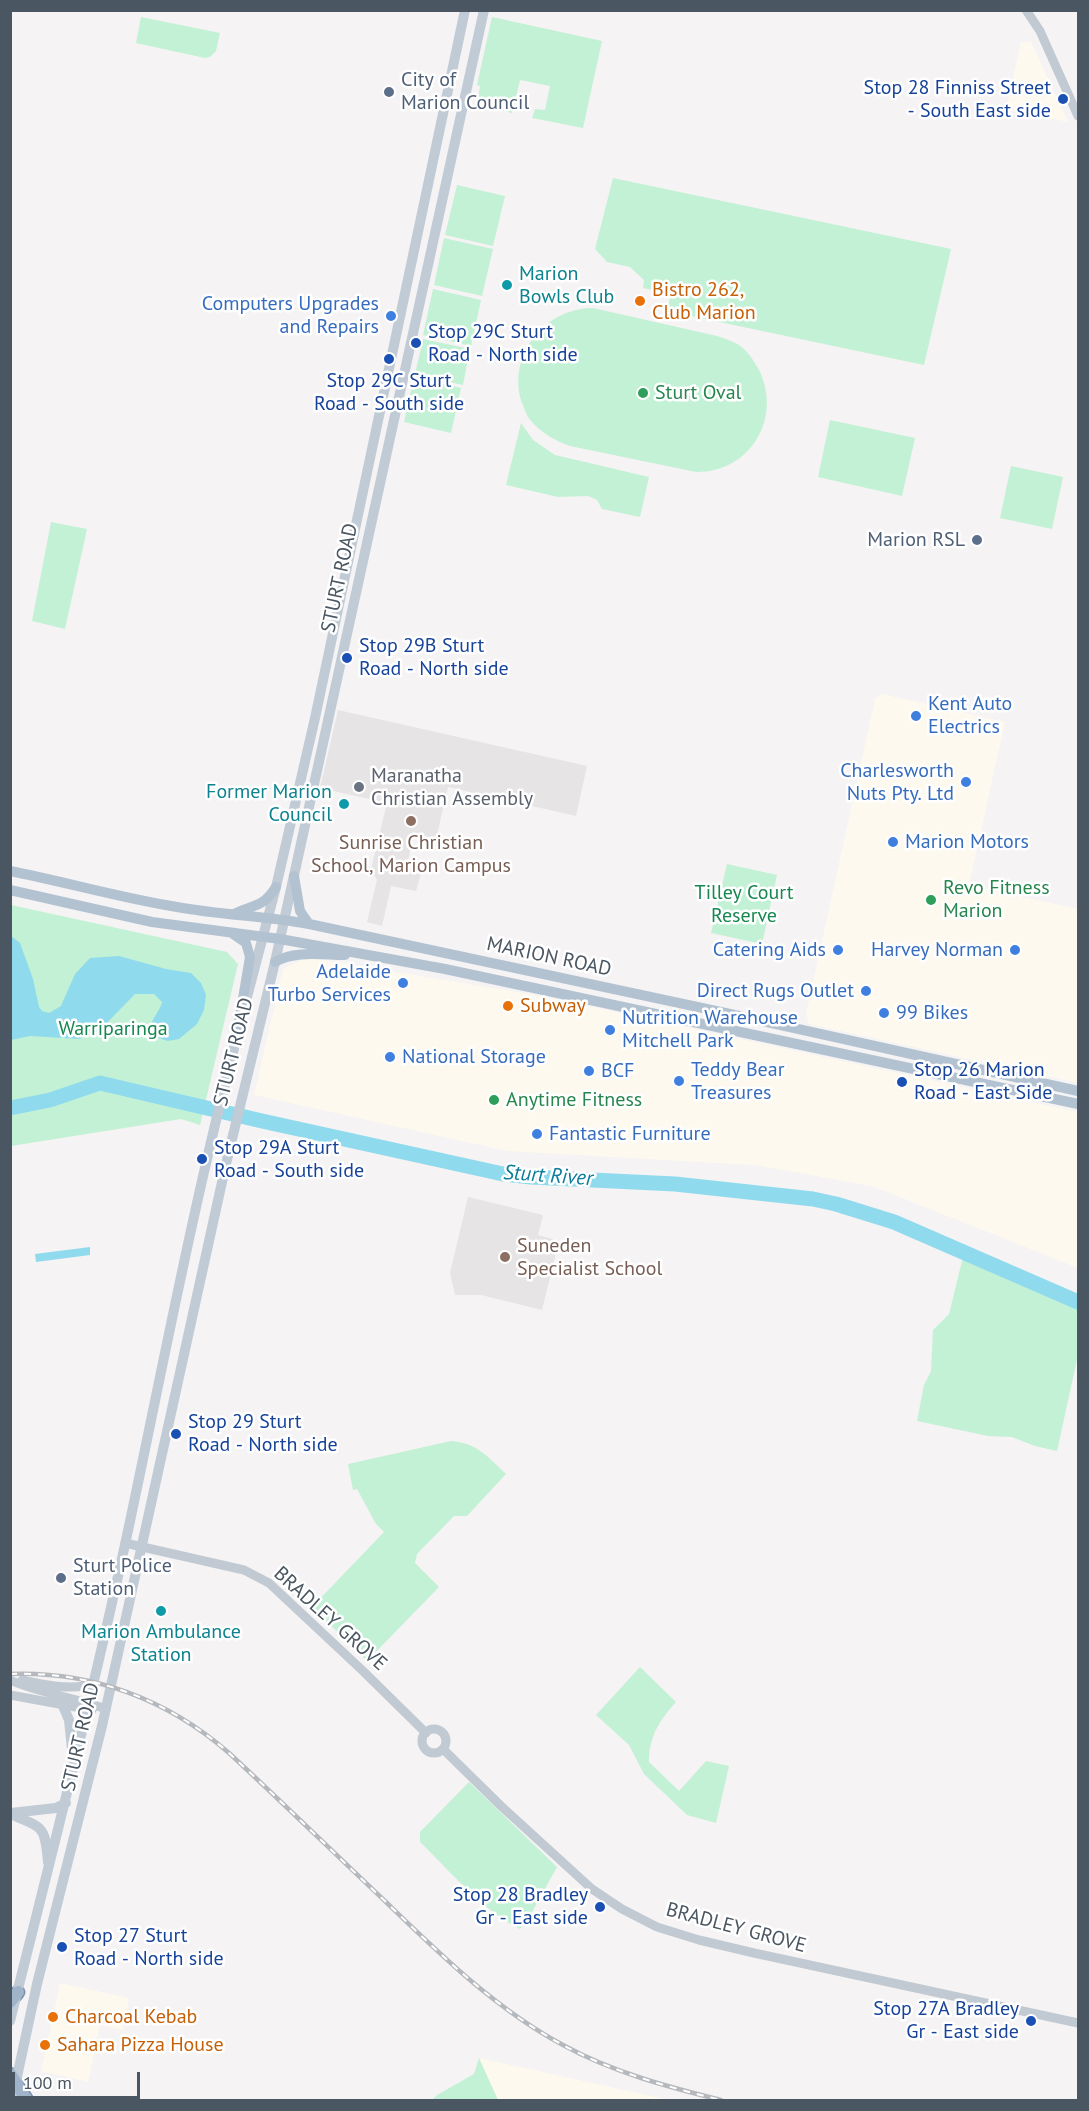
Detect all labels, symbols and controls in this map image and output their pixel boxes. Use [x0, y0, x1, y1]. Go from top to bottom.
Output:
place label: City of Marion Council [401, 68, 529, 115]
place label: Stop 28 Finniss Street - South East side [864, 76, 1051, 123]
marker: City of Marion Council [382, 85, 396, 99]
marker: Stop 28 Finniss Street - South East side [1056, 92, 1070, 106]
place label: Marion Bowls Club [519, 262, 614, 309]
marker: Marion Bowls Club [500, 278, 514, 292]
place label: Bistro 262, Club Marion [652, 278, 756, 325]
place label: Computers Upgrades and Repairs [202, 292, 379, 339]
marker: Bistro 262, Club Marion [633, 294, 647, 308]
marker: Computers Upgrades and Repairs [384, 309, 398, 323]
place label: Stop 29C Sturt Road - North side [428, 320, 578, 367]
marker: Stop 29C Sturt Road - North side [409, 336, 423, 350]
marker: Stop 29C Sturt Road - South side [382, 352, 396, 366]
place label: Stop 29C Sturt Road - South side [314, 369, 464, 416]
place label: Sturt Oval [655, 381, 741, 405]
marker: Sturt Oval [636, 386, 650, 400]
street label: STURT ROAD [317, 521, 363, 635]
place label: Marion RSL [867, 528, 965, 552]
marker: Marion RSL [970, 533, 984, 547]
place label: Stop 29B Sturt Road - North side [359, 634, 509, 681]
marker: Stop 29B Sturt Road - North side [340, 651, 354, 665]
place label: Kent Auto Electrics [928, 692, 1012, 739]
marker: Kent Auto Electrics [909, 709, 923, 723]
place label: Charlesworth Nuts Pty. Ltd [840, 759, 954, 806]
place label: Maranatha Christian Assembly [371, 764, 533, 811]
marker: Charlesworth Nuts Pty. Ltd [959, 775, 973, 789]
place label: Former Marion Council [206, 780, 332, 827]
marker: Maranatha Christian Assembly [352, 780, 366, 794]
marker: Former Marion Council [337, 797, 351, 811]
marker: Sunrise Christian School, Marion Campus [404, 814, 418, 828]
place label: Marion Motors [905, 830, 1029, 854]
place label: Sunrise Christian School, Marion Campus [311, 831, 511, 878]
marker: Marion Motors [886, 835, 900, 849]
place label: Revo Fitness Marion [943, 876, 1050, 923]
park label: Tilley Court Reserve [695, 881, 793, 928]
marker: Revo Fitness Marion [924, 893, 938, 907]
street label: MARION ROAD [485, 932, 613, 982]
place label: Catering Aids [713, 938, 826, 962]
place label: Harvey Norman [871, 938, 1003, 962]
marker: Catering Aids [831, 943, 845, 957]
marker: Harvey Norman [1008, 943, 1022, 957]
place label: Adelaide Turbo Services [268, 960, 391, 1007]
marker: Adelaide Turbo Services [396, 976, 410, 990]
place label: Direct Rugs Outlet [697, 979, 854, 1003]
marker: Direct Rugs Outlet [859, 984, 873, 998]
place label: Subway [520, 994, 586, 1018]
street label: STURT ROAD [209, 995, 259, 1109]
marker: Subway [501, 999, 515, 1013]
place label: 99 Bikes [896, 1001, 968, 1025]
place label: Nutrition Warehouse Mitchell Park [622, 1006, 798, 1053]
marker: 99 Bikes [877, 1006, 891, 1020]
park label: Warriparinga [58, 1017, 168, 1041]
marker: Nutrition Warehouse Mitchell Park [603, 1023, 617, 1037]
place label: National Storage [402, 1045, 546, 1069]
marker: National Storage [383, 1050, 397, 1064]
place label: Teddy Bear Treasures [691, 1058, 784, 1105]
place label: Stop 26 Marion Road - East Side [914, 1058, 1052, 1105]
place label: BCF [601, 1059, 634, 1083]
marker: BCF [582, 1064, 596, 1078]
marker: Teddy Bear Treasures [672, 1074, 686, 1088]
marker: Stop 26 Marion Road - East Side [895, 1075, 909, 1089]
place label: Anytime Fitness [506, 1088, 642, 1112]
marker: Anytime Fitness [487, 1093, 501, 1107]
place label: Fantastic Furniture [549, 1122, 711, 1146]
marker: Fantastic Furniture [530, 1127, 544, 1141]
place label: Stop 29A Sturt Road - South side [214, 1136, 364, 1183]
marker: Stop 29A Sturt Road - South side [195, 1152, 209, 1166]
water label: Sturt River [502, 1160, 594, 1192]
place label: Suneden Specialist School [517, 1234, 662, 1281]
marker: Suneden Specialist School [498, 1250, 512, 1264]
place label: Stop 29 Sturt Road - North side [188, 1410, 338, 1457]
marker: Stop 29 Sturt Road - North side [169, 1427, 183, 1441]
place label: Sturt Police Station [73, 1554, 172, 1601]
street label: BRADLEY GROVE [269, 1562, 391, 1676]
marker: Sturt Police Station [54, 1571, 68, 1585]
marker: Marion Ambulance Station [154, 1604, 168, 1618]
place label: Marion Ambulance Station [81, 1620, 241, 1667]
street label: STURT ROAD [57, 1680, 105, 1794]
place label: Stop 28 Bradley Gr - East side [453, 1883, 588, 1930]
street label: BRADLEY GROVE [663, 1898, 809, 1958]
marker: Stop 28 Bradley Gr - East side [593, 1900, 607, 1914]
place label: Stop 27 Sturt Road - North side [74, 1924, 224, 1971]
marker: Stop 27 Sturt Road - North side [55, 1940, 69, 1954]
place label: Stop 27A Bradley Gr - East side [873, 1997, 1019, 2044]
place label: Charcoal Kebab [65, 2005, 197, 2029]
marker: Charcoal Kebab [46, 2010, 60, 2024]
marker: Stop 27A Bradley Gr - East side [1024, 2014, 1038, 2028]
place label: Sahara Pizza House [57, 2033, 224, 2057]
marker: Sahara Pizza House [38, 2038, 52, 2052]
scale bar [15, 2060, 142, 2098]
text: 100 m [23, 2071, 72, 2094]

